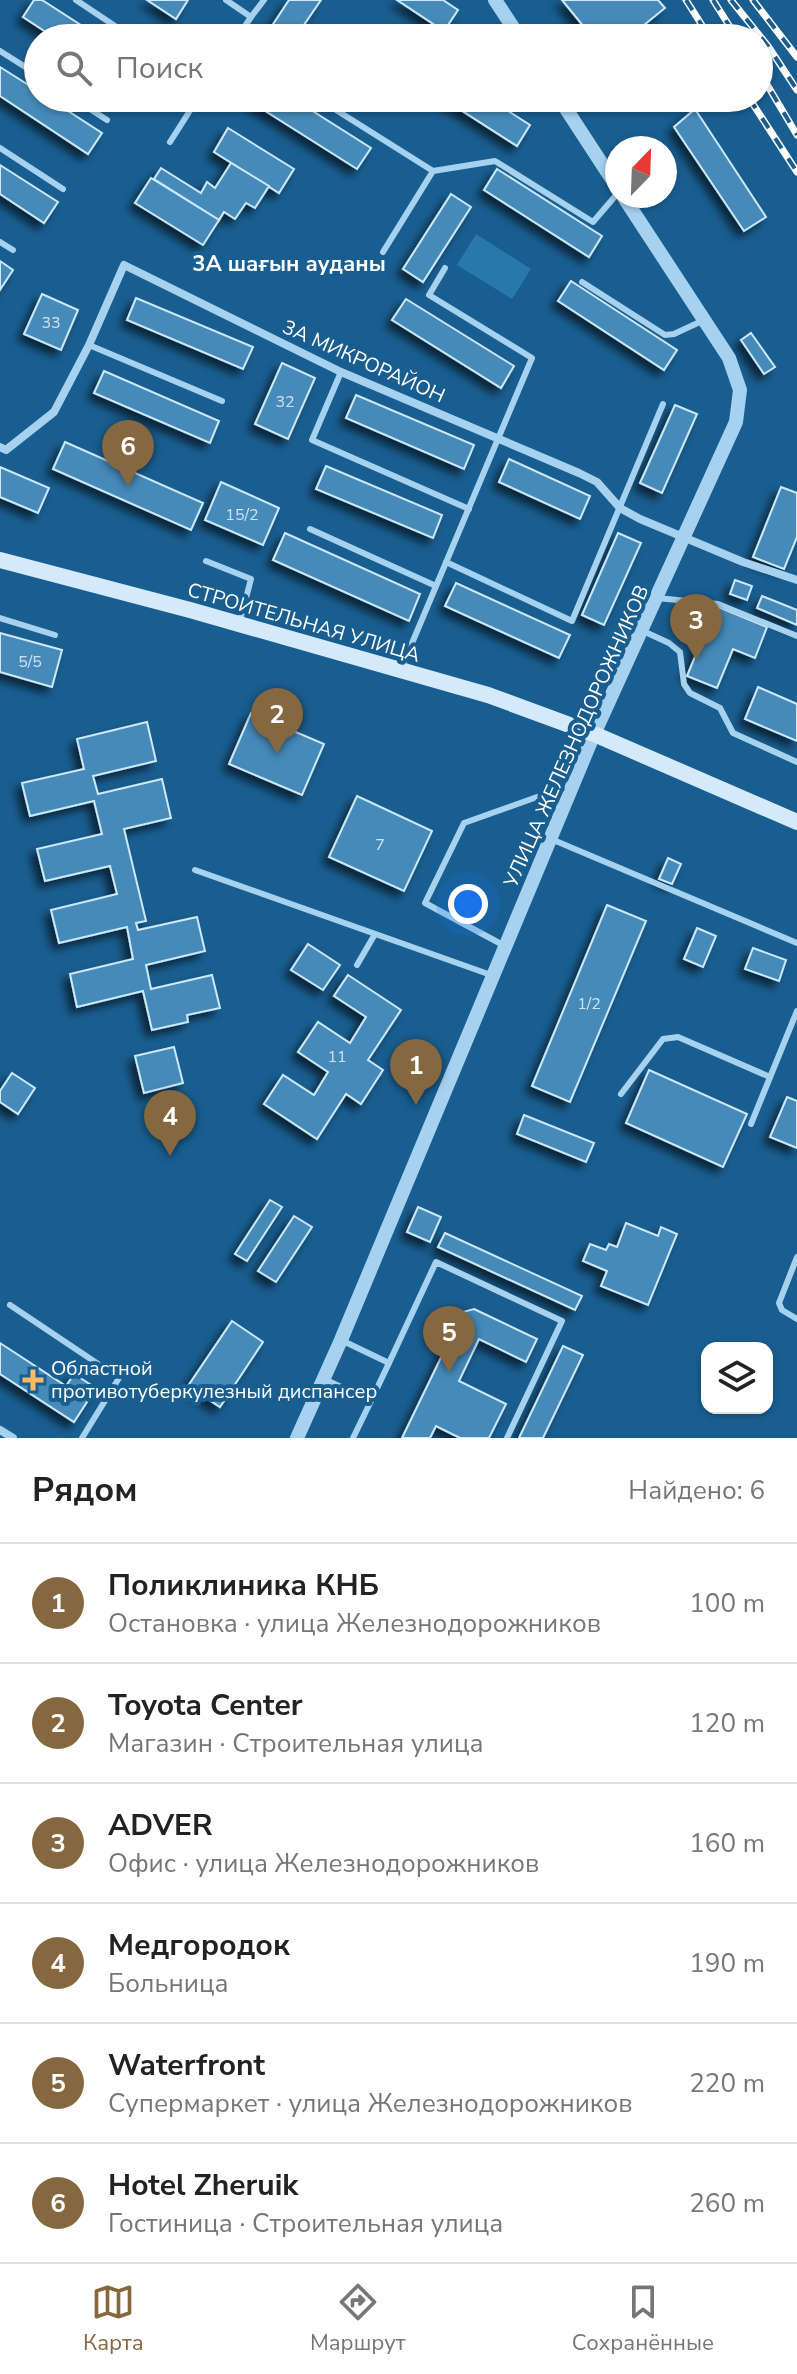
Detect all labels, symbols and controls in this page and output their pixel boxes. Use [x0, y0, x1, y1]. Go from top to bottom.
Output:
search box [24, 24, 773, 112]
icon: search [52, 46, 96, 90]
text: Поиск [116, 48, 203, 89]
north arrow [605, 136, 677, 208]
district label: 3А шағын ауданы [192, 249, 386, 279]
house number: 33 [41, 312, 61, 334]
street label: 3А МИКРОРАЙОН [278, 313, 449, 409]
house number: 32 [275, 391, 295, 413]
pin: 6 [102, 420, 154, 486]
house number: 15/2 [225, 504, 259, 526]
street label: СТРОИТЕЛЬНАЯ УЛИЦА [184, 576, 424, 669]
street label: УЛИЦА ЖЕЛЕЗНОДОРОЖНИКОВ [497, 581, 656, 892]
pin: 3 [670, 594, 722, 660]
house number: 5/5 [18, 651, 42, 673]
pin: 2 [251, 688, 303, 754]
house number: 7 [375, 834, 385, 856]
your location [448, 884, 488, 924]
house number: 1/2 [577, 993, 601, 1015]
pin: 1 [390, 1039, 442, 1105]
house number: 11 [327, 1046, 347, 1068]
pin: 4 [144, 1090, 196, 1156]
pin: 5 [423, 1306, 475, 1372]
map controls [701, 1342, 773, 1414]
button: layers [701, 1342, 773, 1414]
place label: Областной противотуберкулезный диспансер [51, 1355, 377, 1405]
marker: Областной противотуберкулезный диспансер [22, 1369, 44, 1391]
text: Рядом [32, 1467, 138, 1513]
text: Найдено: 6 [628, 1473, 765, 1508]
text: Поликлиника КНБ [108, 1565, 379, 1606]
text: 1 [50, 1586, 66, 1621]
text: 100 m [689, 1586, 765, 1621]
text: Остановка · улица Железнодорожников [108, 1606, 601, 1641]
text: Toyota Center [108, 1685, 302, 1726]
text: 2 [50, 1706, 66, 1741]
text: 120 m [689, 1706, 765, 1741]
text: Магазин · Строительная улица [108, 1726, 484, 1761]
text: ADVER [108, 1805, 213, 1846]
text: 3 [50, 1826, 66, 1861]
text: 160 m [689, 1826, 765, 1861]
text: Офис · улица Железнодорожников [108, 1846, 539, 1881]
text: Медгородок [108, 1925, 290, 1966]
text: 4 [50, 1946, 66, 1981]
text: 190 m [689, 1946, 765, 1981]
text: Больница [108, 1966, 229, 2001]
text: Waterfront [108, 2045, 265, 2086]
text: 5 [50, 2066, 66, 2101]
text: 220 m [689, 2066, 765, 2101]
text: Супермаркет · улица Железнодорожников [108, 2086, 632, 2121]
text: Hotel Zheruik [108, 2165, 298, 2206]
text: 6 [50, 2186, 66, 2221]
text: 260 m [689, 2186, 765, 2221]
text: Гостиница · Строительная улица [108, 2206, 503, 2241]
tab: Карта [83, 2280, 144, 2358]
tab: Маршрут [310, 2280, 406, 2358]
tab: Сохранённые [572, 2280, 714, 2358]

